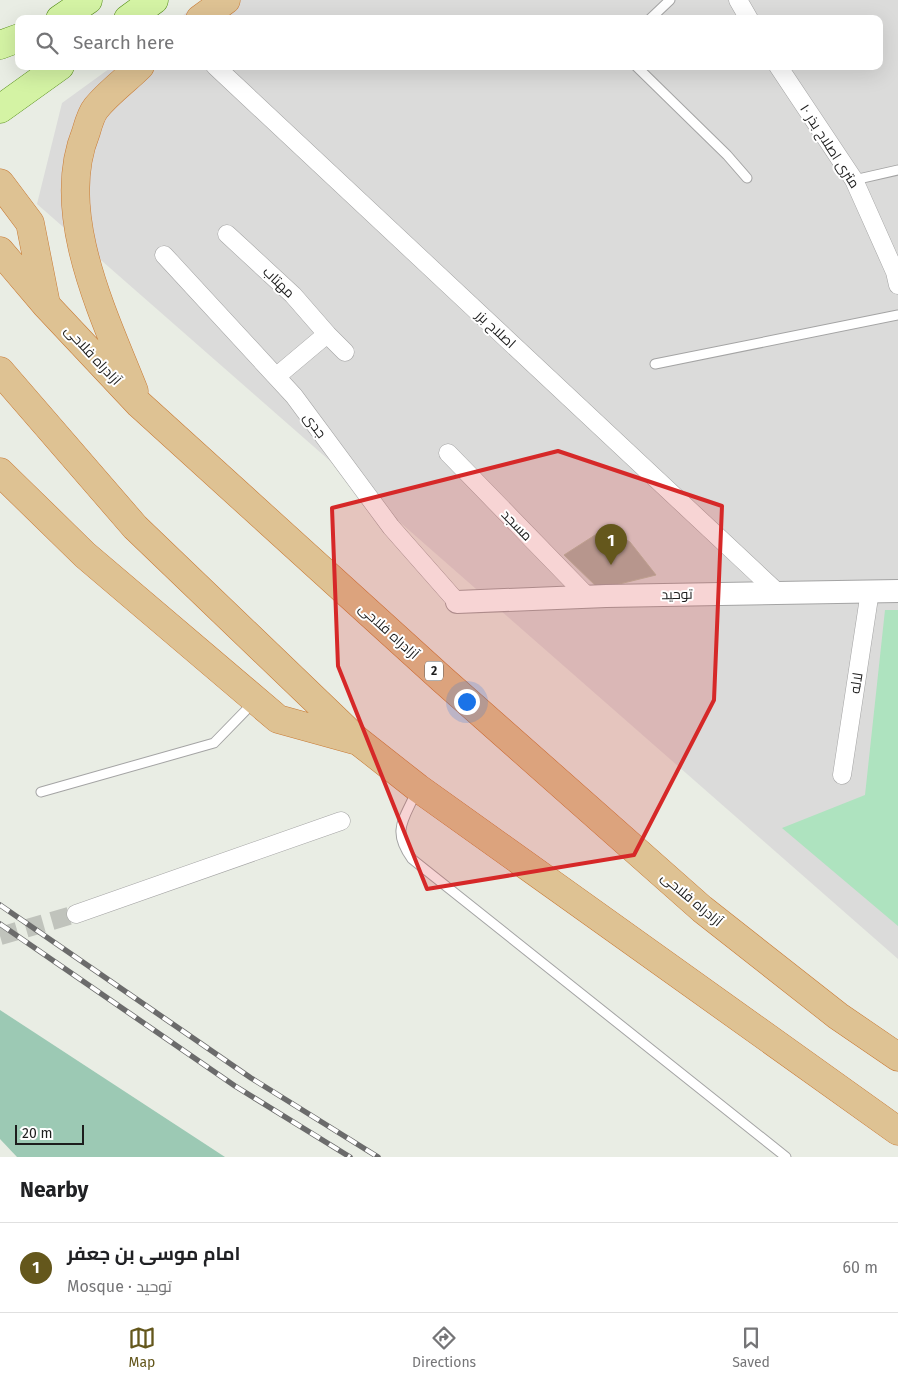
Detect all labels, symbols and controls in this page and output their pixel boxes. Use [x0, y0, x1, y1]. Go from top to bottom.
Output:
search box [15, 15, 883, 70]
icon: search [33, 29, 61, 57]
text: Search here [73, 31, 174, 54]
street label: ۱۰ متری اصلاح بذر [796, 101, 863, 191]
street label: مهتاب [259, 263, 298, 302]
street label: اصلاح بزر [472, 306, 519, 352]
street label: آزادراه فلاحی [61, 322, 125, 389]
street label: جدی [299, 409, 330, 442]
street label: مسجد [498, 506, 536, 545]
pin: 1 [595, 524, 627, 565]
street label: توحید [661, 586, 693, 603]
street label: آزادراه فلاحی [355, 600, 423, 663]
road number: 2 [425, 661, 443, 680]
street label: لاله [846, 671, 867, 695]
your location [454, 689, 480, 715]
street label: آزادراه فلاحی [657, 869, 726, 930]
scale bar [15, 1122, 84, 1145]
text: 20 m [22, 1125, 52, 1142]
text: Nearby [20, 1177, 88, 1203]
text: امام موسی بن جعفر [67, 1242, 240, 1265]
text: 1 [32, 1258, 40, 1277]
text: 60 m [843, 1258, 878, 1277]
text: Mosque · توحید [67, 1277, 172, 1296]
tab: Map [128, 1324, 156, 1371]
tab: Directions [412, 1324, 476, 1371]
tab: Saved [732, 1324, 770, 1371]

